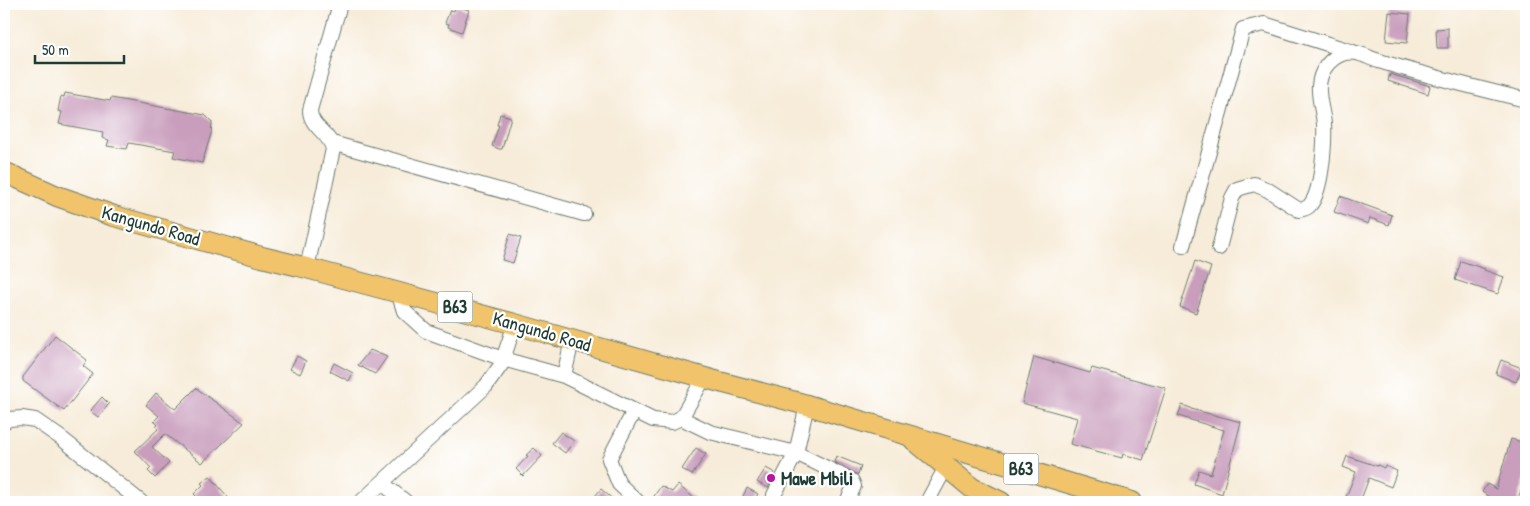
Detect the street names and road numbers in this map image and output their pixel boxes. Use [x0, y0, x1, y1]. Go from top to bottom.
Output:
street label: Kangundo Road [99, 199, 204, 252]
road number: B63 [438, 292, 472, 322]
street label: Kangundo Road [490, 305, 595, 358]
road number: B63 [1004, 454, 1038, 484]

